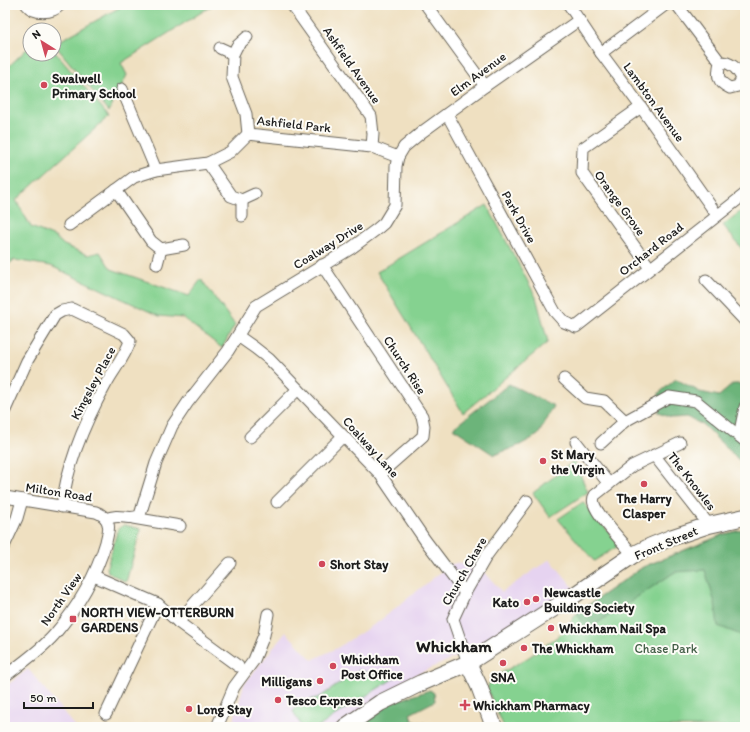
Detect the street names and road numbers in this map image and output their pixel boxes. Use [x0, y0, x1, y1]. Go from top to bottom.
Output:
street label: Ashfield Avenue [320, 24, 384, 106]
street label: Elm Avenue [447, 49, 509, 99]
street label: Lambton Avenue [620, 60, 688, 144]
street label: Ashfield Park [256, 113, 332, 135]
street label: Orange Grove [591, 167, 649, 239]
street label: Park Drive [499, 188, 539, 246]
street label: Coalway Drive [291, 218, 365, 272]
street label: Orchard Road [616, 219, 686, 279]
street label: Church Rise [381, 333, 429, 397]
street label: Kingsley Place [67, 344, 119, 422]
street label: Coalway Lane [340, 414, 402, 480]
street label: The Knowles [665, 449, 719, 513]
street label: Milton Road [25, 479, 93, 505]
street label: Front Street [632, 523, 700, 563]
street label: Church Chare [438, 534, 490, 608]
street label: North View [37, 569, 85, 628]

